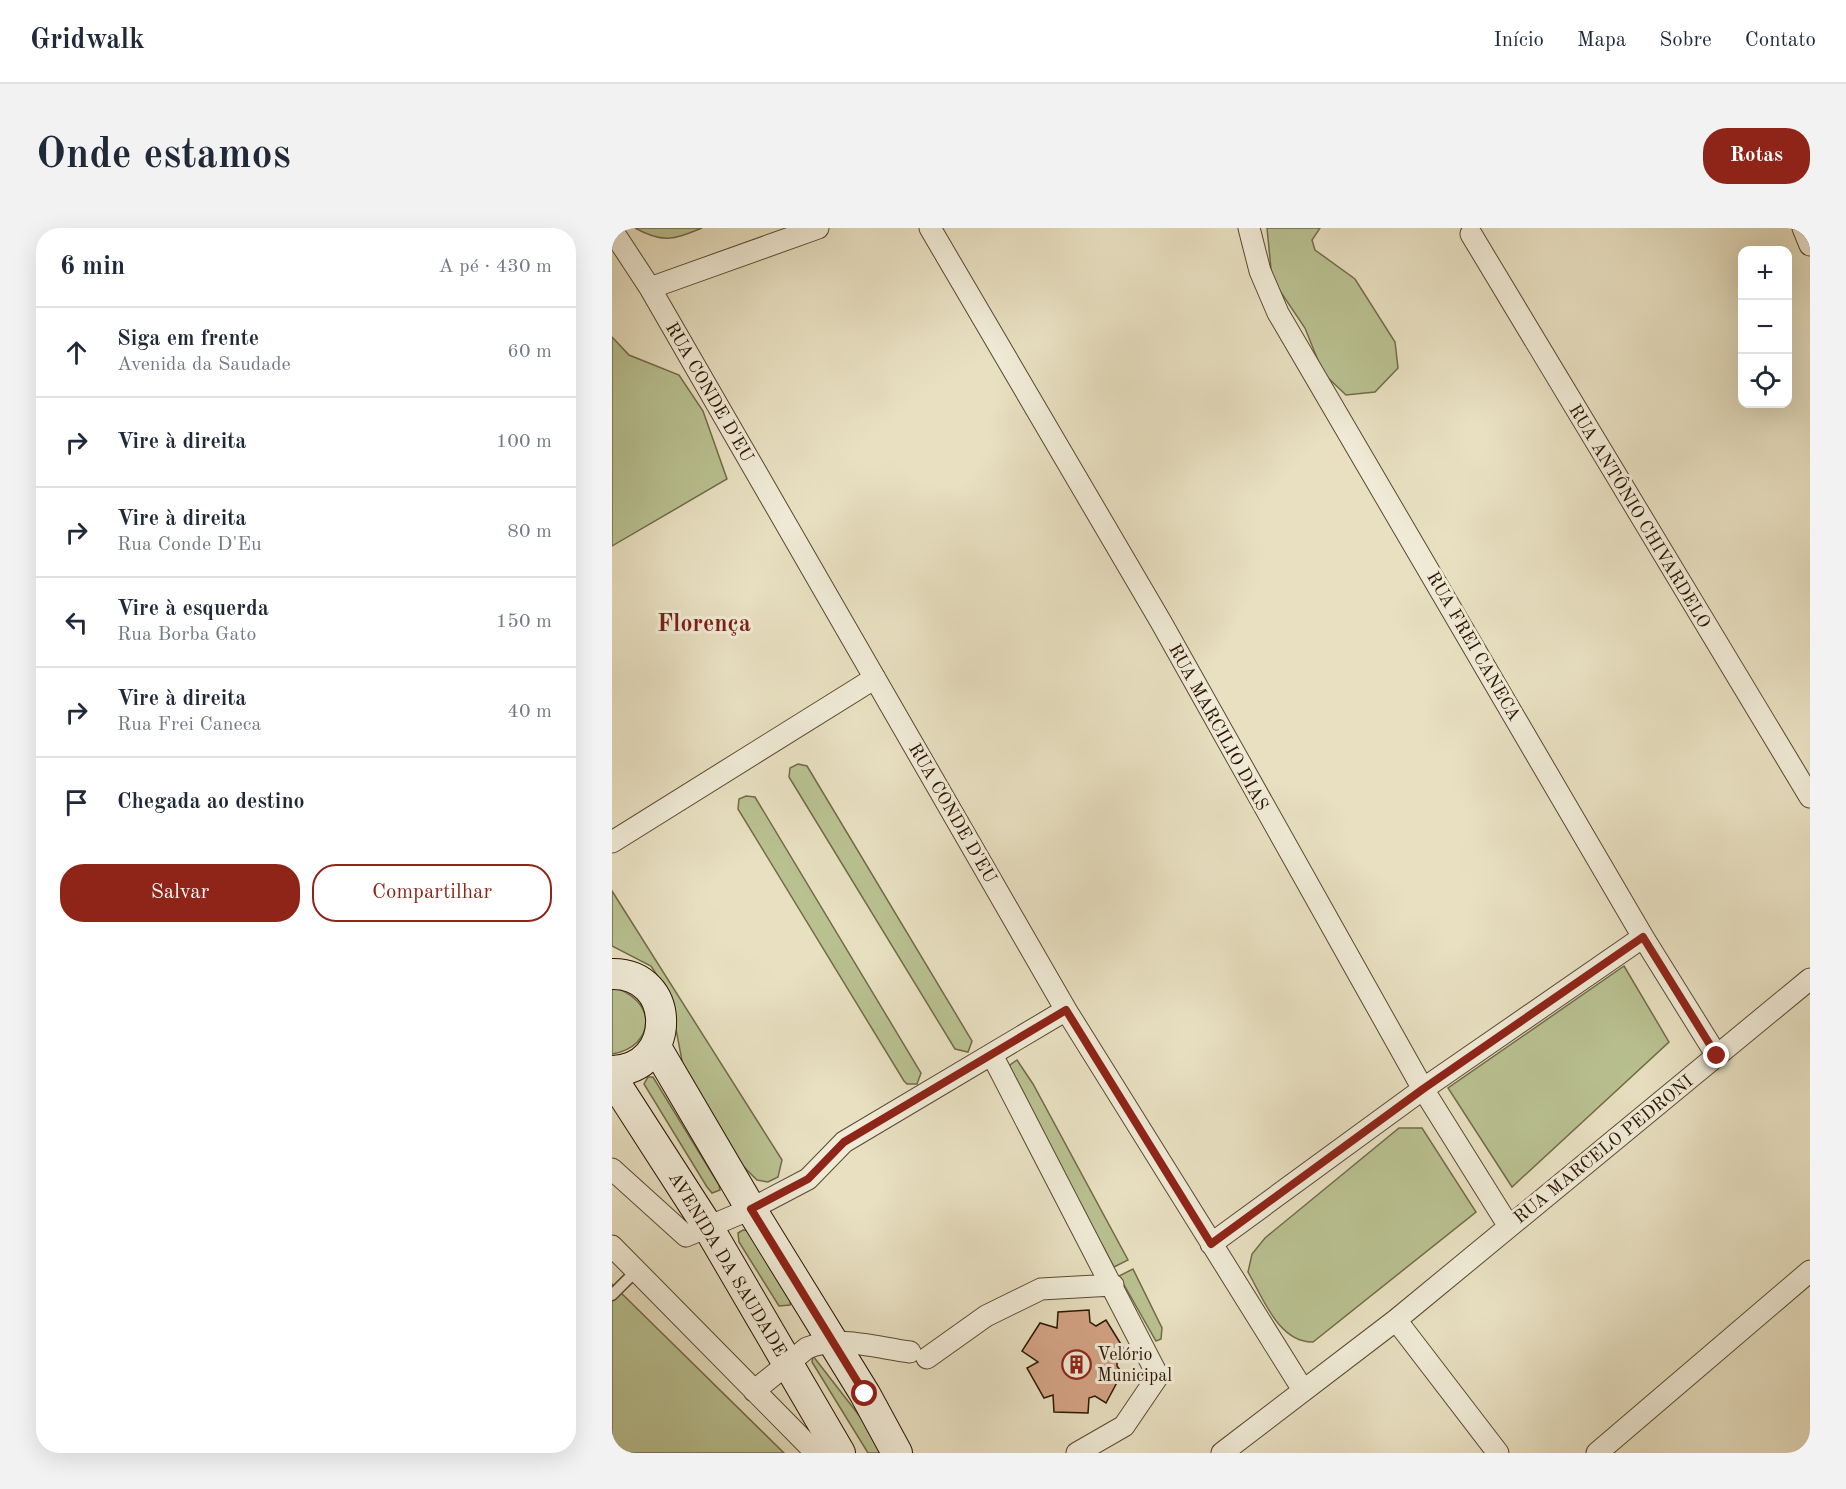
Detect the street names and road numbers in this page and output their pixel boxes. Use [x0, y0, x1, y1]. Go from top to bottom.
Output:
street label: RUA CONDE D'EU [662, 320, 756, 465]
street label: RUA ANTÔNIO CHIVARDELO [1565, 399, 1717, 631]
street label: RUA FREI CANECA [1423, 569, 1523, 724]
street label: RUA MARCILIO DIAS [1165, 641, 1271, 814]
street label: RUA CONDE D'EU [905, 741, 999, 886]
street label: RUA MARCELO PEDRONI [1511, 1072, 1696, 1227]
street label: AVENIDA DA SAUDADE [665, 1169, 789, 1360]

